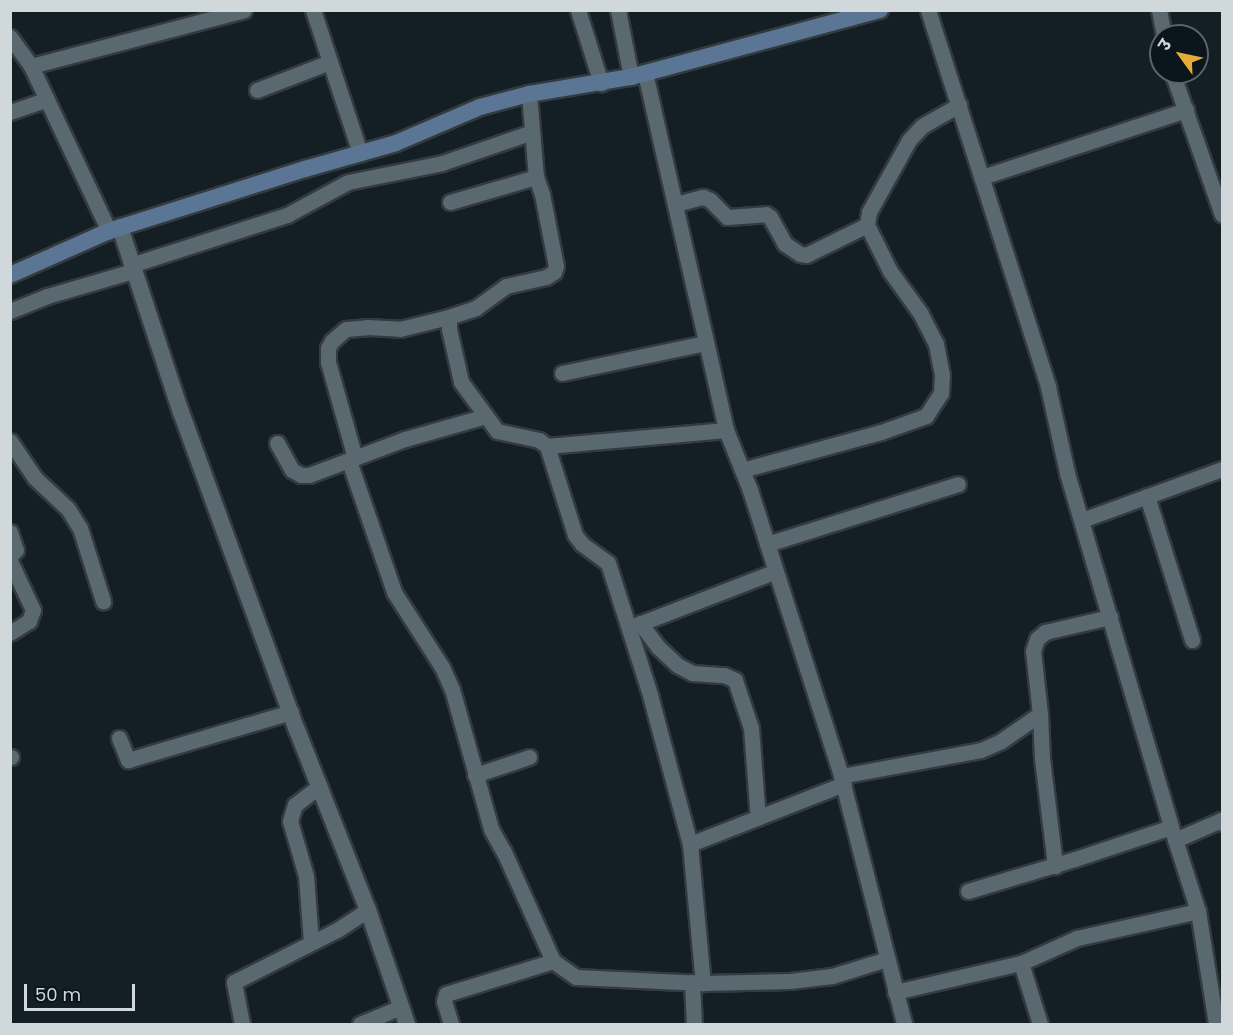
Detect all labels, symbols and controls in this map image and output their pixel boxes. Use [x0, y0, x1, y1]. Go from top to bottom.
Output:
north arrow [1149, 24, 1209, 84]
text: उ [1153, 35, 1177, 55]
scale bar [27, 972, 138, 1010]
text: 50 m [35, 982, 81, 1007]

